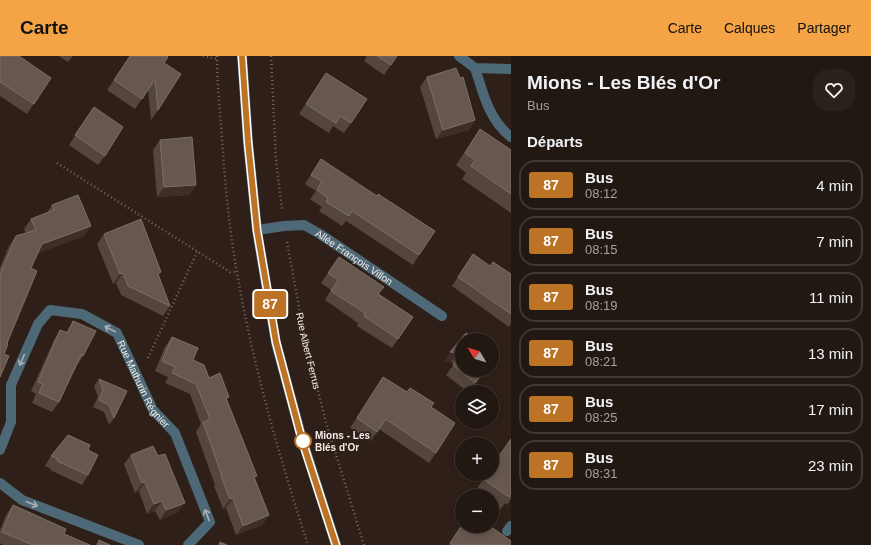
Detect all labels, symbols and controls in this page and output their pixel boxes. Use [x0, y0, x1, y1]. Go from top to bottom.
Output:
text: Carte [20, 17, 69, 38]
text: Carte [668, 20, 702, 36]
text: Calques [724, 20, 775, 36]
text: Partager [797, 20, 851, 36]
button: heart [813, 69, 855, 111]
text: Mions - Les Blés d'Or [527, 72, 721, 93]
text: Bus [527, 98, 549, 113]
text: Départs [527, 133, 583, 150]
text: Bus [585, 169, 613, 186]
text: 87 [543, 177, 559, 193]
text: 4 min [816, 177, 853, 194]
text: 08:12 [585, 186, 618, 201]
text: Bus [585, 225, 613, 242]
street label: Allée François Villon [314, 227, 395, 287]
text: 87 [543, 233, 559, 249]
text: 7 min [816, 233, 853, 250]
text: 08:15 [585, 242, 618, 257]
text: Bus [585, 281, 613, 298]
text: 87 [543, 289, 559, 305]
text: 11 min [809, 289, 853, 306]
line badge: 87 [252, 291, 288, 317]
text: 87 [262, 296, 278, 312]
text: 08:19 [585, 298, 618, 313]
street label: Rue Albert Ferrus [295, 312, 323, 390]
one-way arrow [104, 325, 116, 332]
north arrow [455, 333, 499, 377]
map controls [455, 333, 499, 533]
text: Bus [585, 337, 613, 354]
street label: Rue Mathurin Régnier [116, 339, 172, 430]
text: 87 [543, 345, 559, 361]
text: 13 min [808, 345, 853, 362]
one-way arrow [18, 354, 26, 366]
text: 08:21 [585, 354, 618, 369]
button: layers [455, 385, 499, 429]
text: Bus [585, 393, 613, 410]
text: 87 [543, 401, 559, 417]
text: 17 min [808, 401, 853, 418]
text: 08:25 [585, 410, 618, 425]
place label: Mions - Les Blés d'Or [315, 430, 370, 453]
marker: Mions - Les Blés d'Or [294, 432, 312, 450]
button: + [455, 437, 499, 481]
text: Bus [585, 449, 613, 466]
text: 87 [543, 457, 559, 473]
text: 23 min [808, 457, 853, 474]
text: 08:31 [585, 466, 618, 481]
button: − [455, 489, 499, 533]
one-way arrow [26, 500, 38, 508]
one-way arrow [203, 510, 211, 522]

